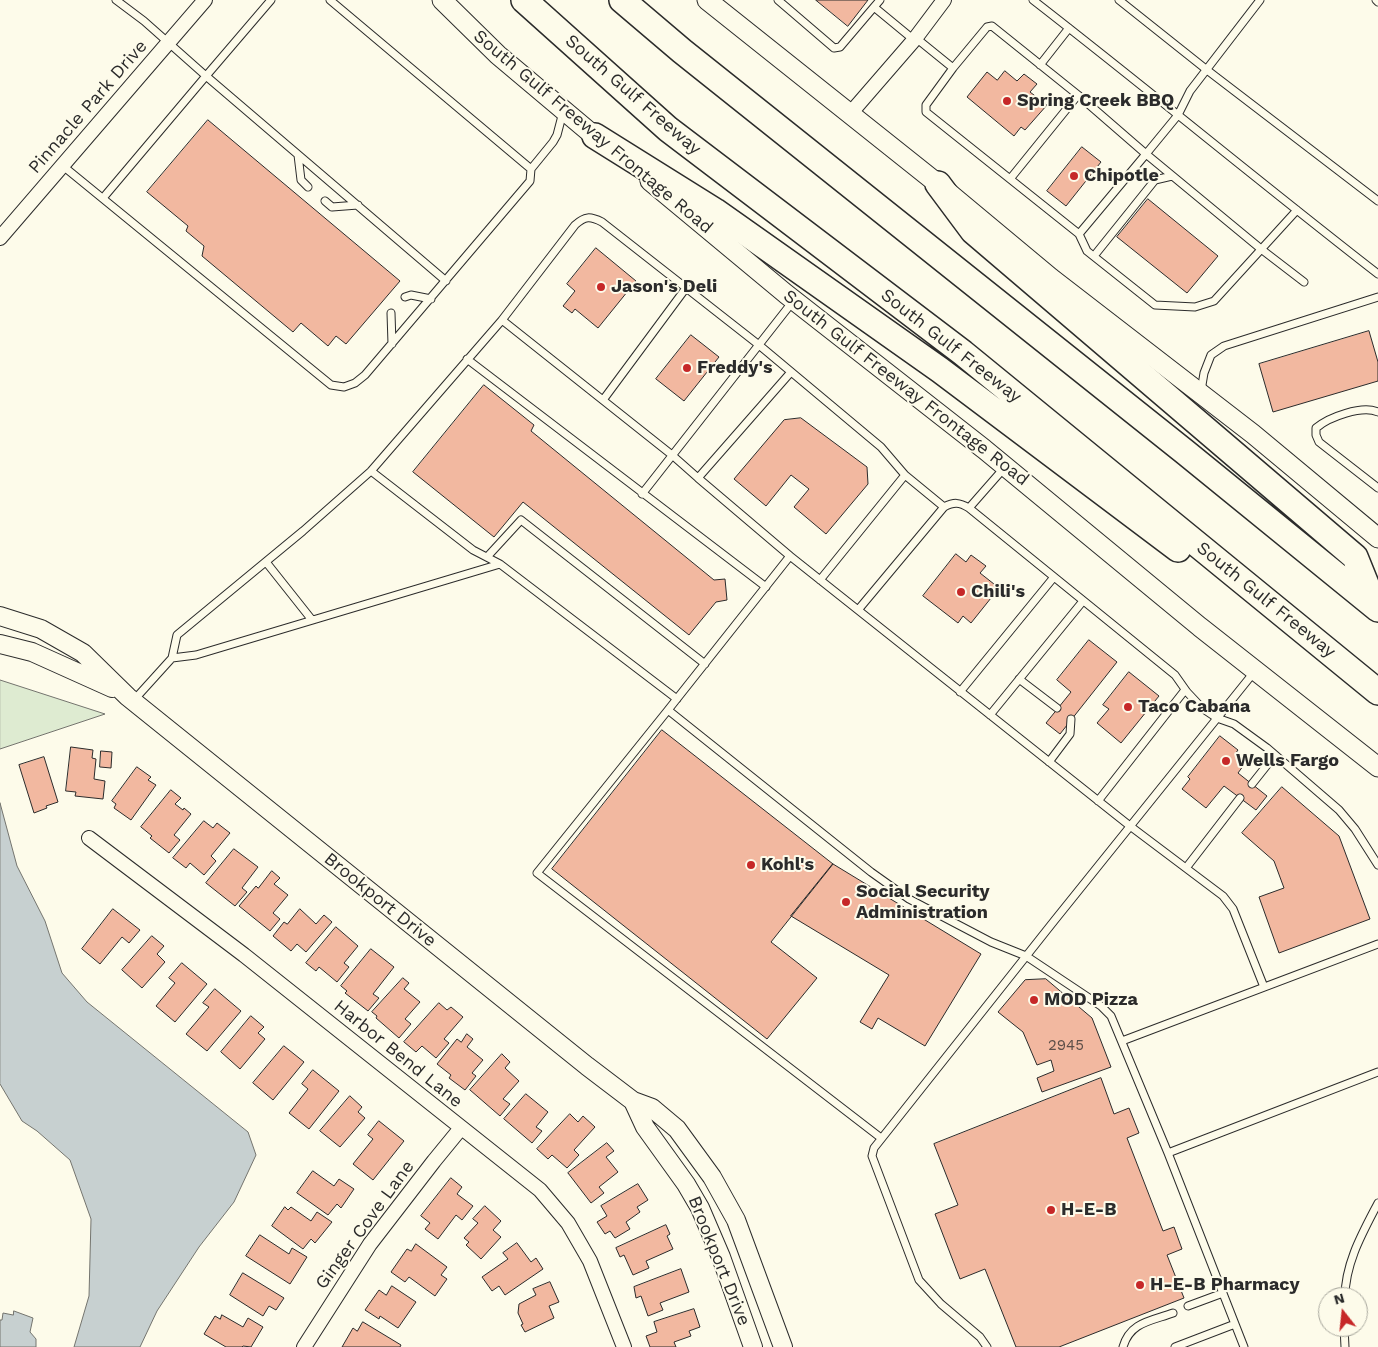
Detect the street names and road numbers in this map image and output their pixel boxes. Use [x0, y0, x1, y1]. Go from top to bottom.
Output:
street label: South Gulf Freeway Frontage Road [469, 25, 717, 239]
street label: South Gulf Freeway [561, 30, 705, 160]
street label: Pinnacle Park Drive [24, 36, 152, 178]
street label: South Gulf Freeway [876, 284, 1026, 408]
street label: South Gulf Freeway Frontage Road [779, 285, 1033, 491]
street label: South Gulf Freeway [1192, 537, 1340, 663]
street label: Brookport Drive [320, 848, 440, 952]
street label: Harbor Bend Lane [329, 995, 467, 1113]
street label: Ginger Cove Lane [311, 1156, 419, 1294]
street label: Brookport Drive [683, 1193, 755, 1329]

